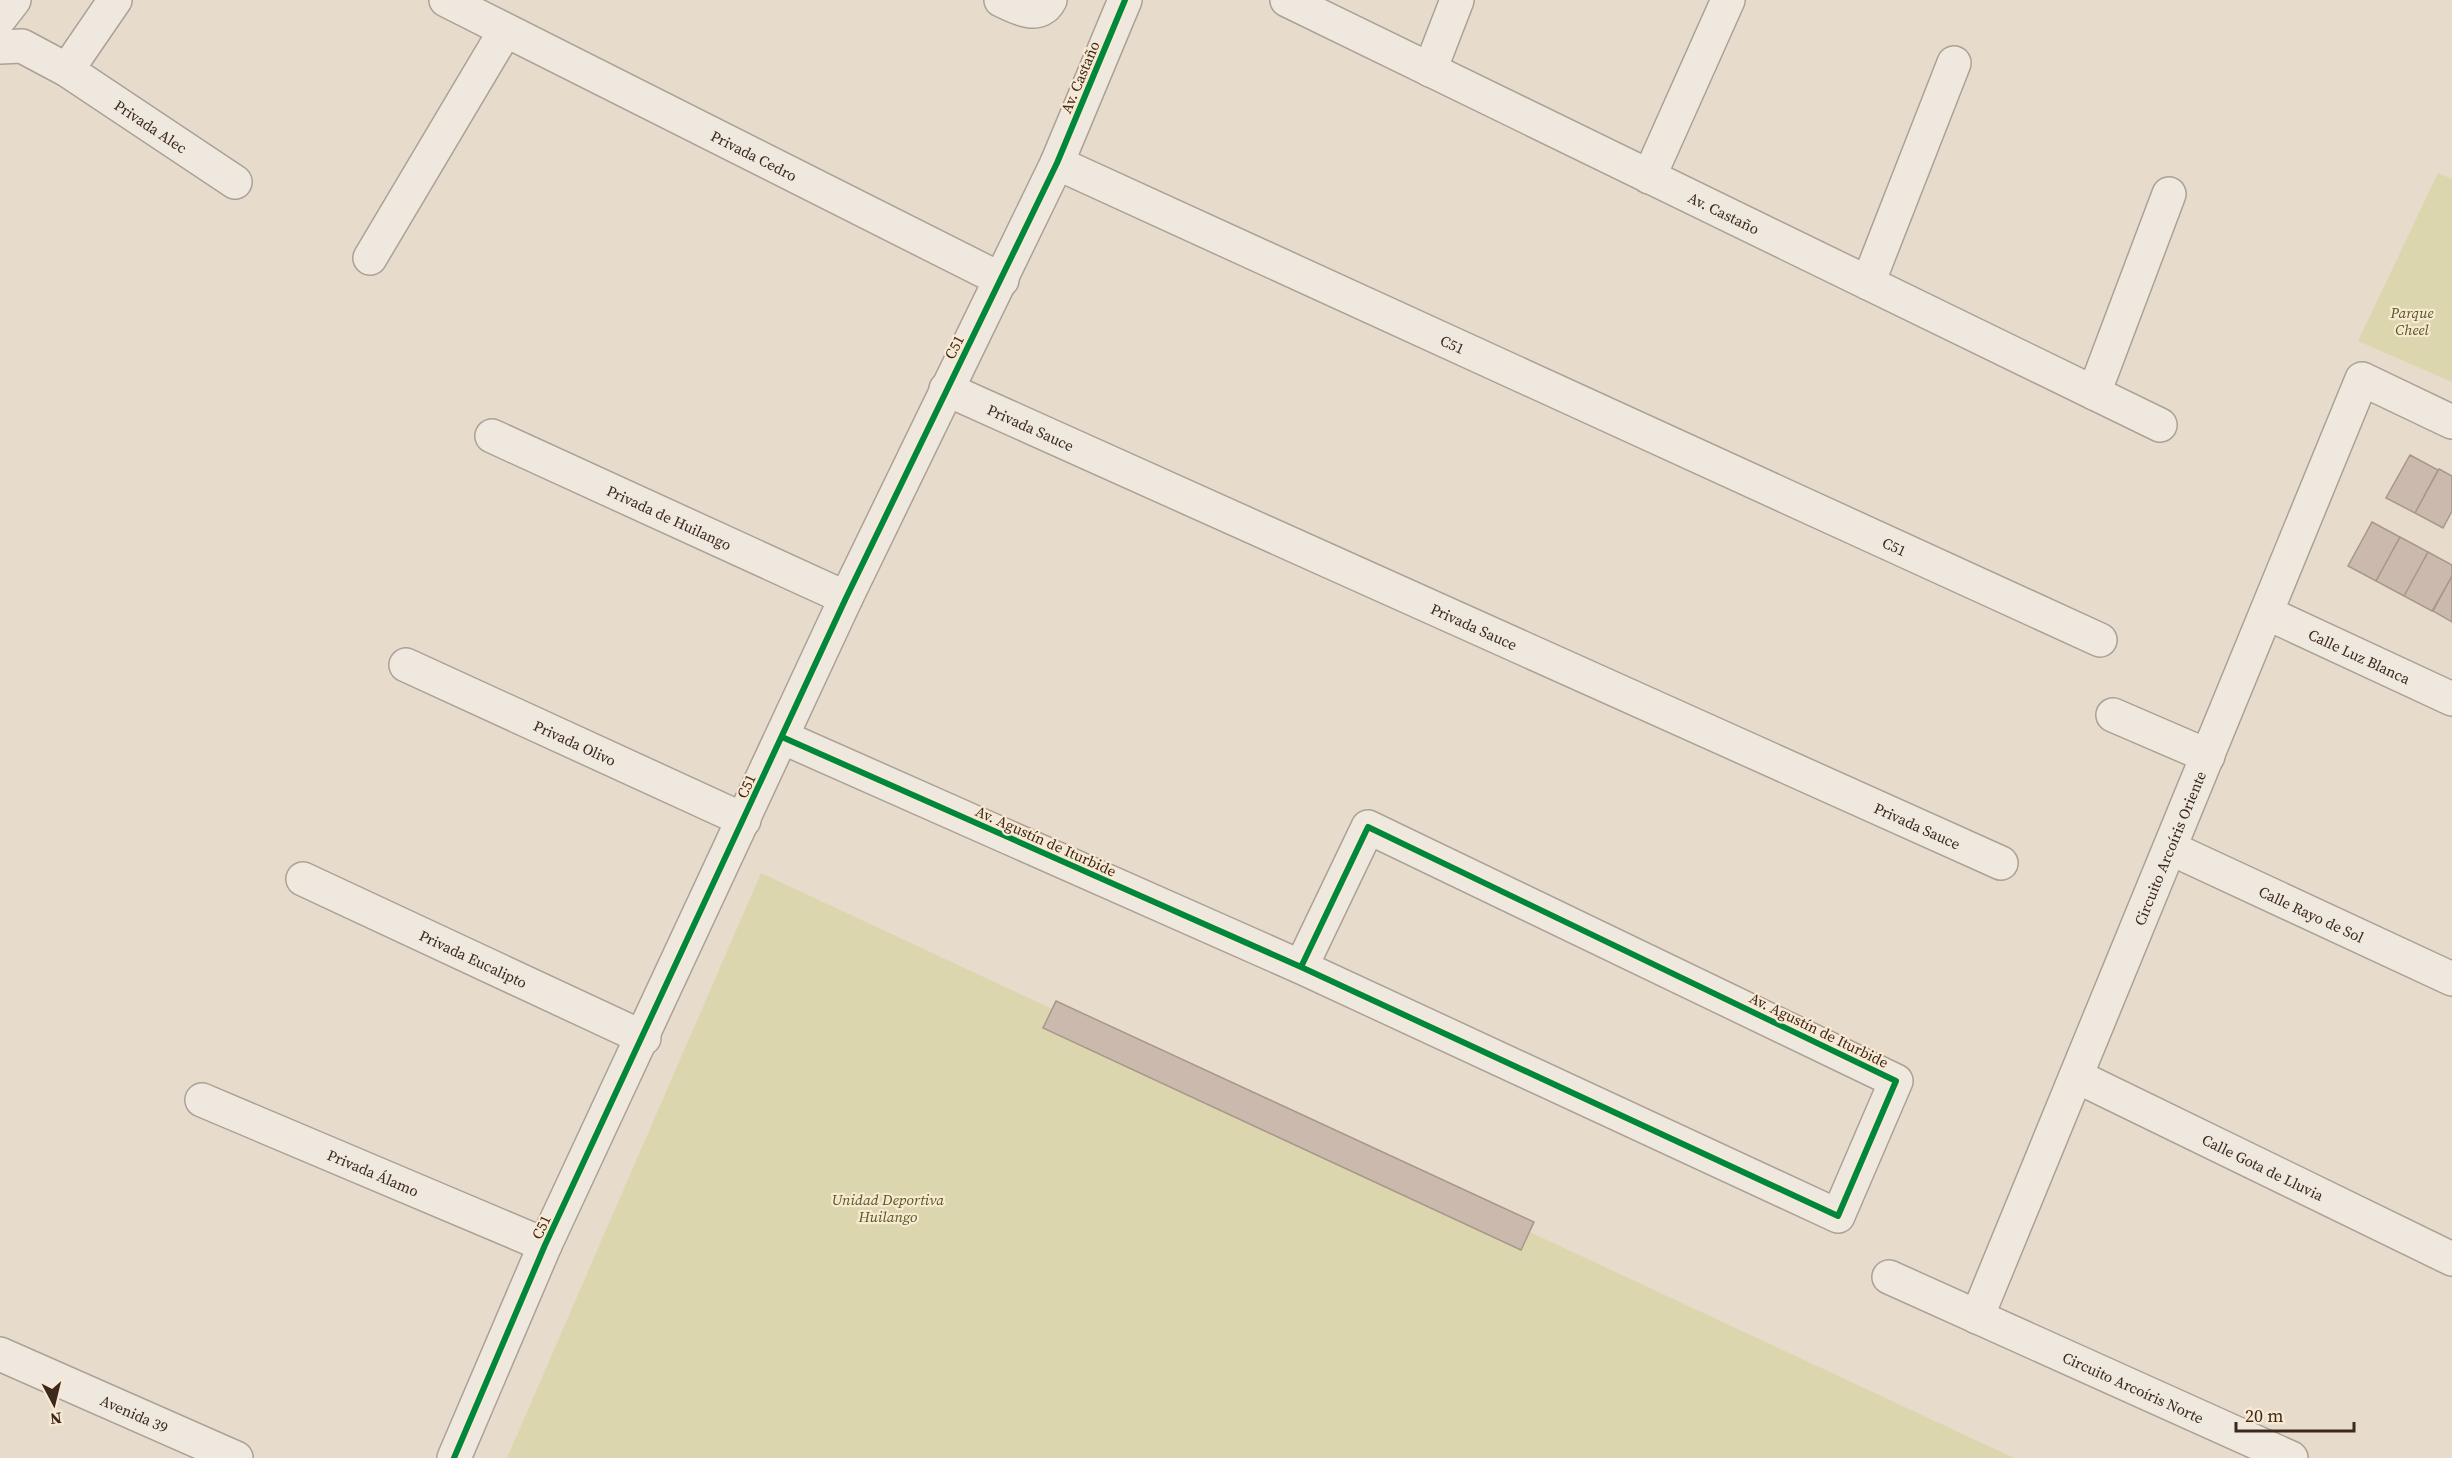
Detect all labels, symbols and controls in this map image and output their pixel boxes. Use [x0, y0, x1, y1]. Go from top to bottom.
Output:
street label: Av. Castaño [1055, 38, 1105, 116]
street label: Privada Alec [111, 94, 191, 158]
street label: Privada Cedro [707, 125, 801, 186]
street label: Av. Castaño [1685, 186, 1763, 239]
park label: Parque Cheel [2389, 302, 2434, 340]
street label: C51 [1437, 329, 1468, 359]
street label: C51 [939, 331, 969, 363]
street label: Privada Sauce [984, 399, 1078, 456]
street label: Privada de Huilango [604, 479, 735, 555]
street label: C51 [1879, 531, 1910, 561]
street label: Privada Sauce [1428, 598, 1521, 655]
street label: Calle Luz Blanca [2305, 623, 2414, 689]
street label: Privada Olivo [530, 715, 620, 771]
street label: Circuito Arcoíris Oriente [2128, 767, 2211, 928]
street label: C51 [731, 771, 761, 801]
street label: Privada Sauce [1871, 797, 1964, 854]
street label: Av. Agustín de Iturbide [972, 800, 1120, 882]
street label: Calle Rayo de Sol [2256, 880, 2368, 947]
street label: Privada Eucalipto [416, 924, 531, 993]
street label: Av. Agustín de Iturbide [1746, 987, 1892, 1073]
street label: Calle Gota de Lluvia [2199, 1129, 2328, 1206]
street label: Privada Álamo [324, 1144, 422, 1201]
park label: Unidad Deportiva Huilango [832, 1189, 944, 1227]
street label: C51 [526, 1211, 556, 1243]
street label: Circuito Arcoíris Norte [2059, 1346, 2208, 1428]
north arrow [24, 1374, 84, 1434]
street label: Avenida 39 [97, 1389, 172, 1437]
scale bar [2236, 1395, 2354, 1433]
text: 20 m [2245, 1403, 2283, 1428]
text: N [48, 1407, 63, 1431]

